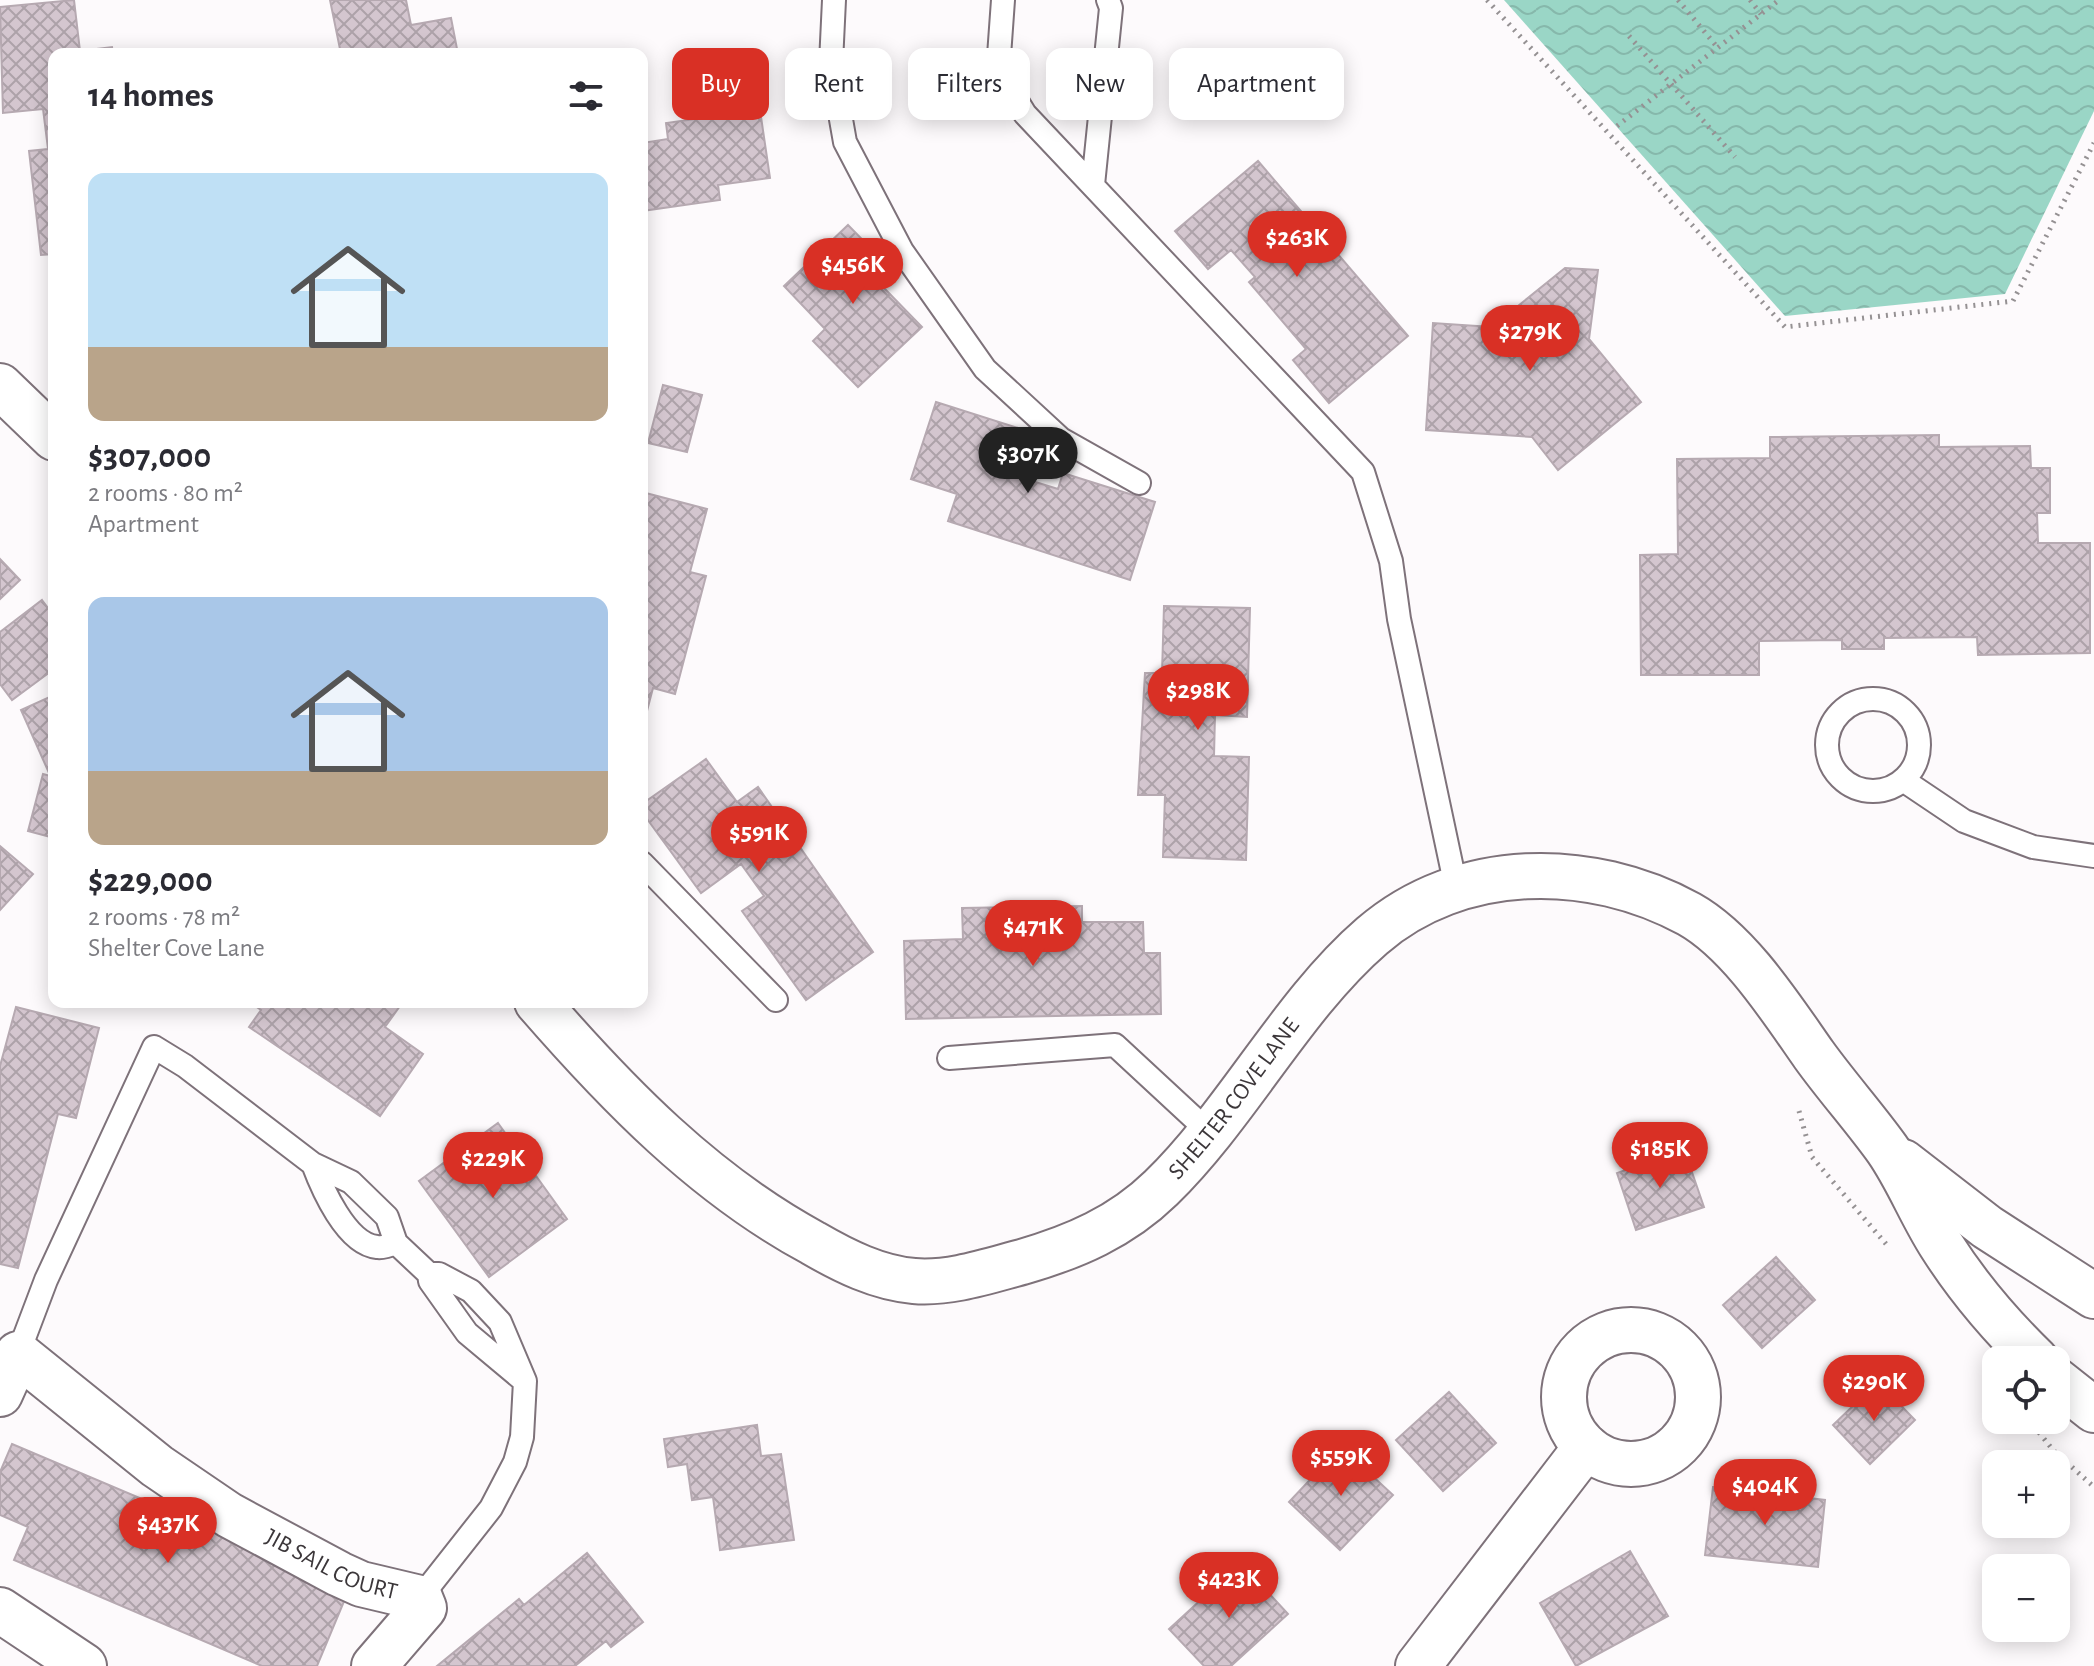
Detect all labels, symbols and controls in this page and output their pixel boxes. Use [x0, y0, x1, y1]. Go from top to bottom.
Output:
chip: Buy [672, 48, 769, 120]
chip: Rent [785, 48, 892, 120]
chip: Filters [908, 48, 1030, 120]
chip: New [1046, 48, 1153, 120]
chip: Apartment [1169, 48, 1344, 120]
icon: filters [564, 74, 608, 118]
text: 14 homes [88, 79, 214, 113]
pin: $263K [1241, 211, 1353, 279]
text: $263K [1266, 224, 1328, 250]
icon: home [276, 225, 420, 369]
pin: $456K [797, 238, 909, 306]
text: $456K [821, 251, 885, 277]
pin: $279K [1474, 305, 1586, 373]
text: $279K [1499, 318, 1561, 344]
pin: $307K [972, 427, 1084, 495]
text: $307,000 [88, 440, 211, 474]
text: $307K [997, 440, 1059, 466]
text: 2 rooms · 80 m² [88, 480, 243, 506]
text: Apartment [88, 511, 199, 537]
icon: home [276, 649, 420, 793]
pin: $298K [1142, 664, 1254, 732]
text: $298K [1166, 677, 1230, 703]
pin: $591K [703, 806, 815, 874]
text: $591K [729, 819, 789, 845]
text: $229,000 [88, 864, 213, 898]
pin: $471K [977, 900, 1089, 968]
text: 2 rooms · 78 m² [88, 904, 240, 930]
text: $471K [1003, 913, 1063, 939]
text: Shelter Cove Lane [88, 935, 265, 961]
street label: SHELTER COVE LANE [1164, 1013, 1304, 1184]
pin: $185K [1604, 1122, 1716, 1190]
pin: $229K [437, 1132, 549, 1200]
text: $185K [1630, 1135, 1690, 1161]
text: $229K [461, 1145, 525, 1171]
map controls [1982, 1346, 2070, 1642]
button: locate [1982, 1346, 2070, 1434]
pin: $290K [1818, 1355, 1930, 1423]
text: $290K [1841, 1368, 1907, 1394]
pin: $559K [1285, 1430, 1397, 1498]
text: $559K [1310, 1443, 1372, 1469]
button: + [1982, 1450, 2070, 1538]
pin: $404K [1709, 1459, 1821, 1527]
text: $404K [1732, 1472, 1798, 1498]
pin: $437K [112, 1497, 224, 1565]
text: $437K [137, 1510, 199, 1536]
street label: JIB SAIL COURT [261, 1525, 400, 1604]
pin: $423K [1173, 1552, 1285, 1620]
button: − [1982, 1554, 2070, 1642]
text: $423K [1197, 1565, 1261, 1591]

